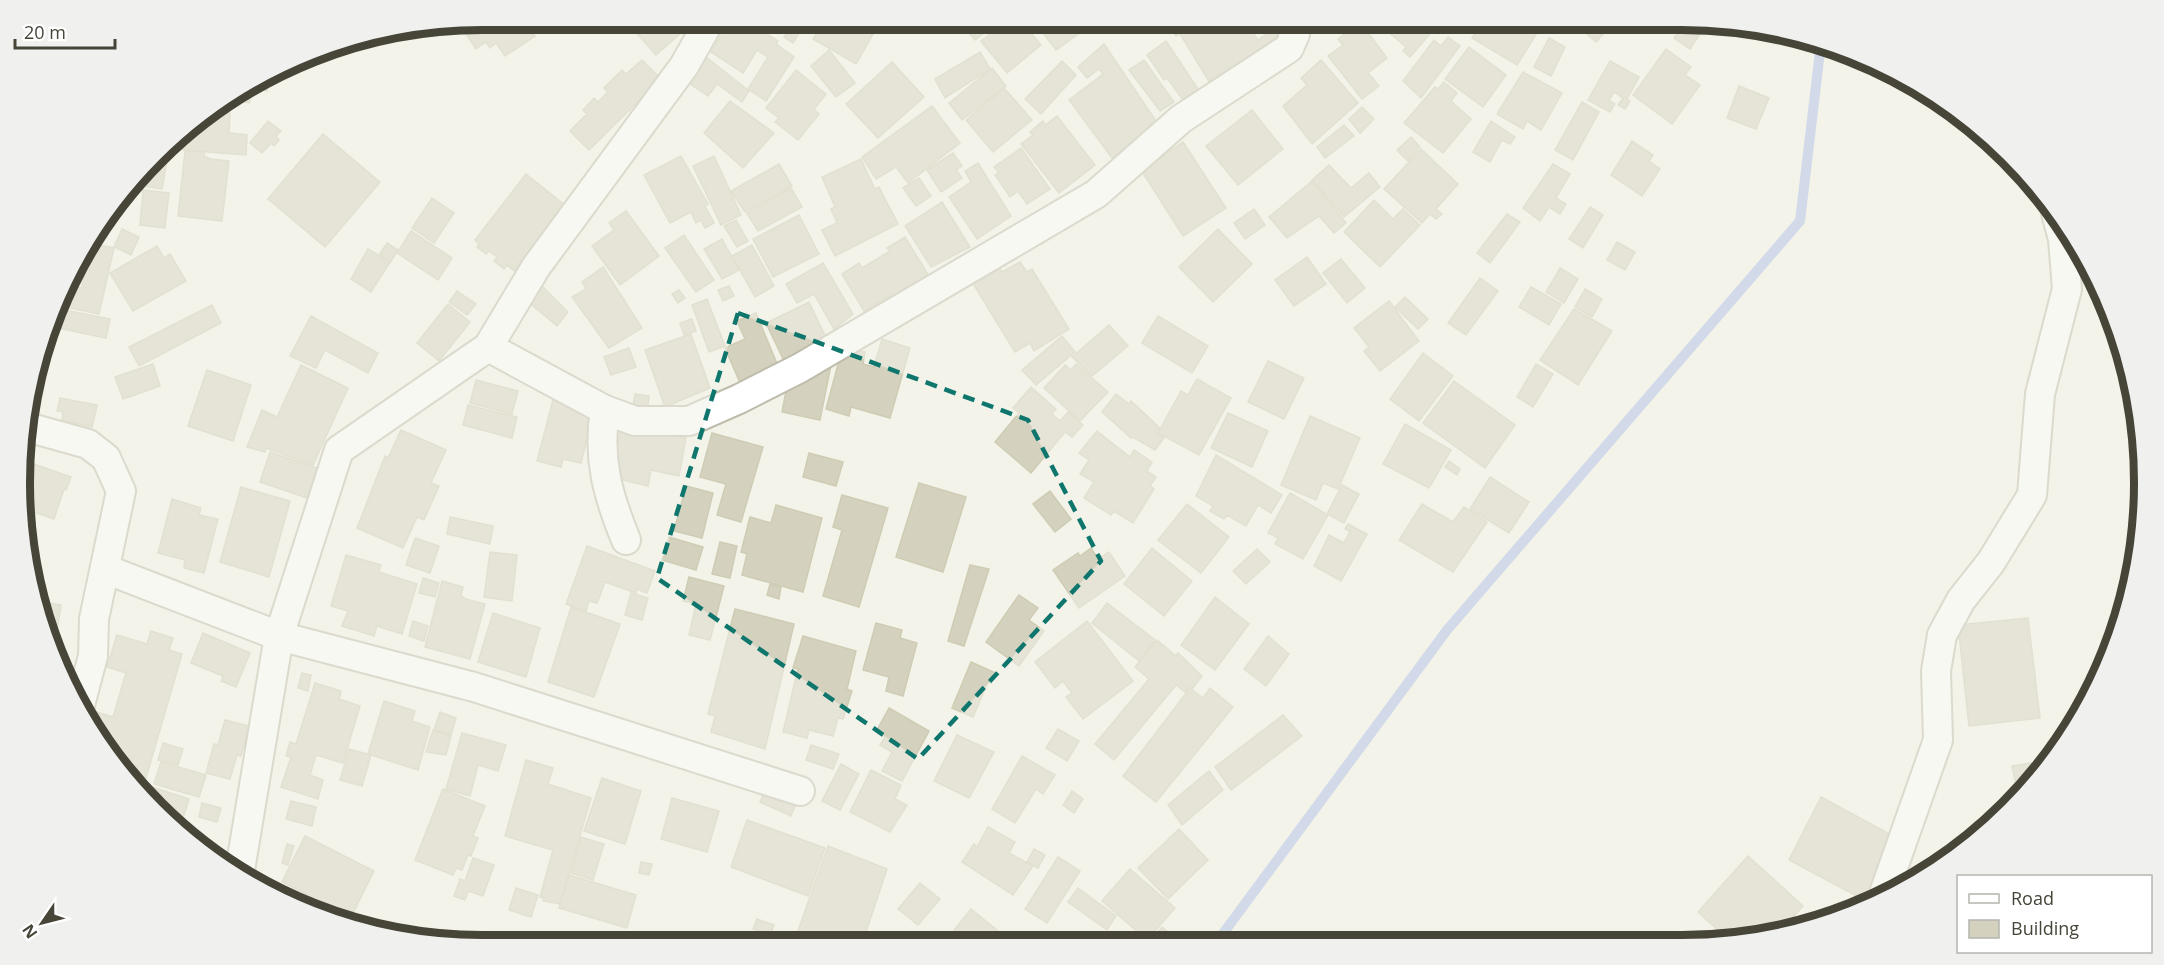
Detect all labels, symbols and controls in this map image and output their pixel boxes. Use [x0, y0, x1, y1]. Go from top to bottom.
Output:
scale bar [15, 12, 116, 50]
text: 20 m [24, 20, 66, 44]
legend [1957, 875, 2152, 953]
text: Road [2011, 886, 2054, 910]
north arrow [12, 893, 72, 953]
text: Building [2011, 916, 2079, 940]
text: N [17, 920, 42, 943]

